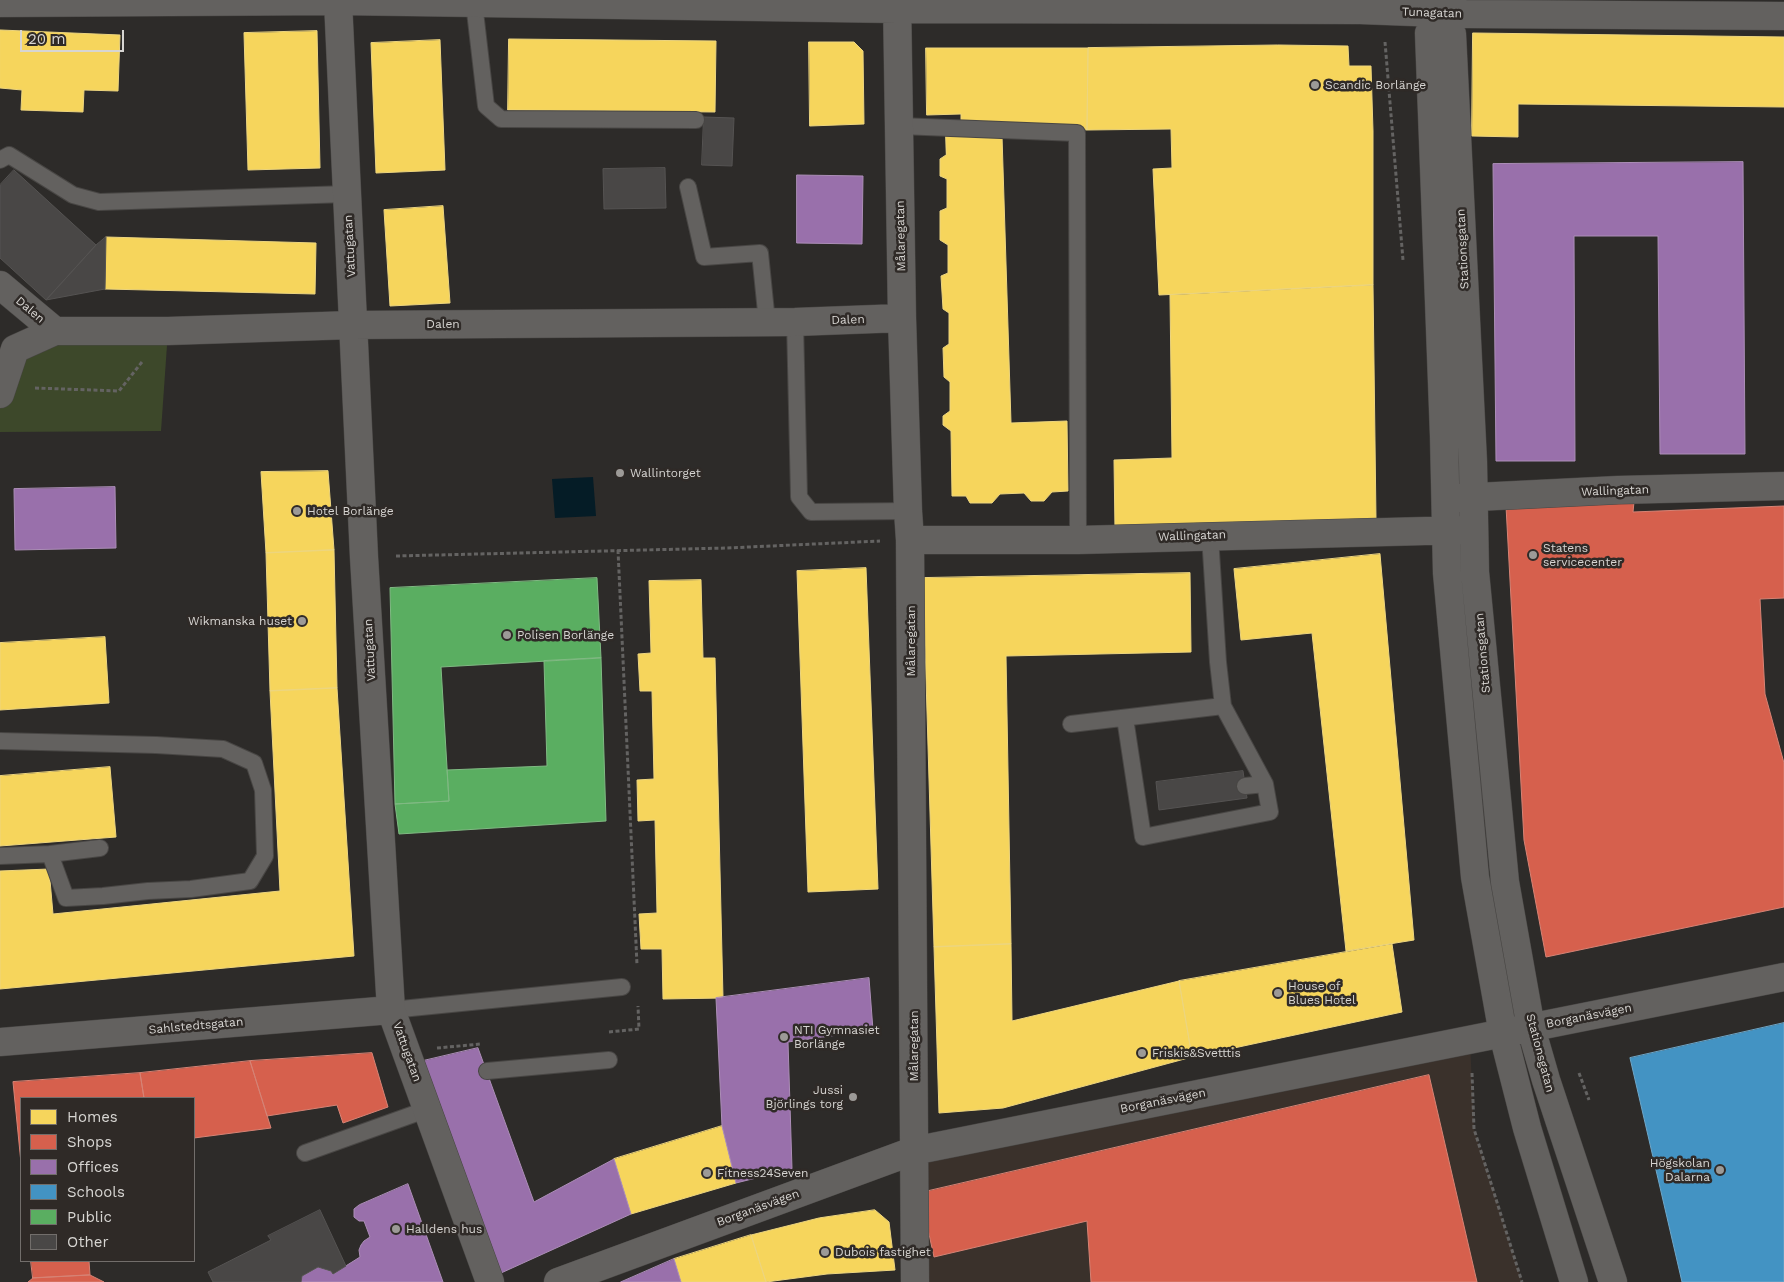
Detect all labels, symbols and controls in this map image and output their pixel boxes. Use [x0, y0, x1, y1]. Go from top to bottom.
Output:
street label: Tunagatan [1402, 5, 1462, 21]
scale bar [22, 20, 126, 52]
text: 20 m [28, 30, 66, 48]
place label: Scandic Borlänge [1325, 78, 1426, 92]
marker: Scandic Borlänge [1309, 79, 1321, 91]
street label: Målaregatan [893, 200, 909, 272]
street label: Stationsgatan [1454, 208, 1472, 290]
street label: Vattugatan [341, 214, 359, 278]
street label: Dalen [13, 294, 47, 326]
street label: Dalen [831, 312, 865, 328]
street label: Dalen [426, 317, 460, 331]
place label: Wallintorget [630, 466, 701, 480]
marker: Wallintorget [614, 467, 626, 479]
street label: Wallingatan [1581, 483, 1649, 499]
place label: Hotel Borlänge [307, 504, 394, 518]
marker: Hotel Borlänge [291, 505, 303, 517]
street label: Wallingatan [1158, 528, 1226, 544]
place label: Statens servicecenter [1543, 541, 1622, 569]
marker: Statens servicecenter [1527, 549, 1539, 561]
street label: Målaregatan [904, 605, 918, 677]
street label: Stationsgatan [1472, 612, 1494, 694]
place label: Wikmanska huset [188, 614, 292, 628]
marker: Wikmanska huset [296, 615, 308, 627]
street label: Vattugatan [361, 618, 379, 682]
place label: Polisen Borlänge [517, 628, 614, 642]
marker: Polisen Borlänge [501, 629, 513, 641]
place label: House of Blues Hotel [1288, 979, 1356, 1007]
marker: House of Blues Hotel [1272, 987, 1284, 999]
street label: Borganäsvägen [1545, 1001, 1633, 1031]
street label: Målaregatan [907, 1010, 921, 1082]
street label: Stationsgatan [1523, 1012, 1557, 1094]
street label: Sahlstedtsgatan [148, 1015, 244, 1037]
street label: Vattugatan [390, 1020, 424, 1084]
place label: NTI Gymnasiet Borlänge [794, 1023, 879, 1051]
marker: NTI Gymnasiet Borlänge [778, 1031, 790, 1043]
place label: Friskis&Svetttis [1152, 1046, 1241, 1060]
marker: Friskis&Svetttis [1136, 1047, 1148, 1059]
place label: Jussi Björlings torg [766, 1083, 843, 1111]
street label: Borganäsvägen [1119, 1086, 1207, 1116]
marker: Jussi Björlings torg [847, 1091, 859, 1103]
legend [20, 1097, 195, 1262]
text: Homes [67, 1108, 118, 1126]
text: Shops [67, 1133, 112, 1151]
place label: Högskolan Dalarna [1650, 1156, 1710, 1184]
text: Offices [67, 1158, 119, 1176]
marker: Högskolan Dalarna [1714, 1164, 1726, 1176]
place label: Fitness24Seven [717, 1166, 809, 1180]
marker: Fitness24Seven [701, 1167, 713, 1179]
text: Schools [67, 1183, 125, 1201]
street label: Borganäsvägen [715, 1186, 801, 1230]
text: Public [67, 1208, 112, 1226]
place label: Halldens hus [406, 1222, 482, 1236]
marker: Halldens hus [390, 1223, 402, 1235]
text: Other [67, 1233, 109, 1251]
place label: Dubois fastighet [835, 1245, 931, 1259]
marker: Dubois fastighet [819, 1246, 831, 1258]

